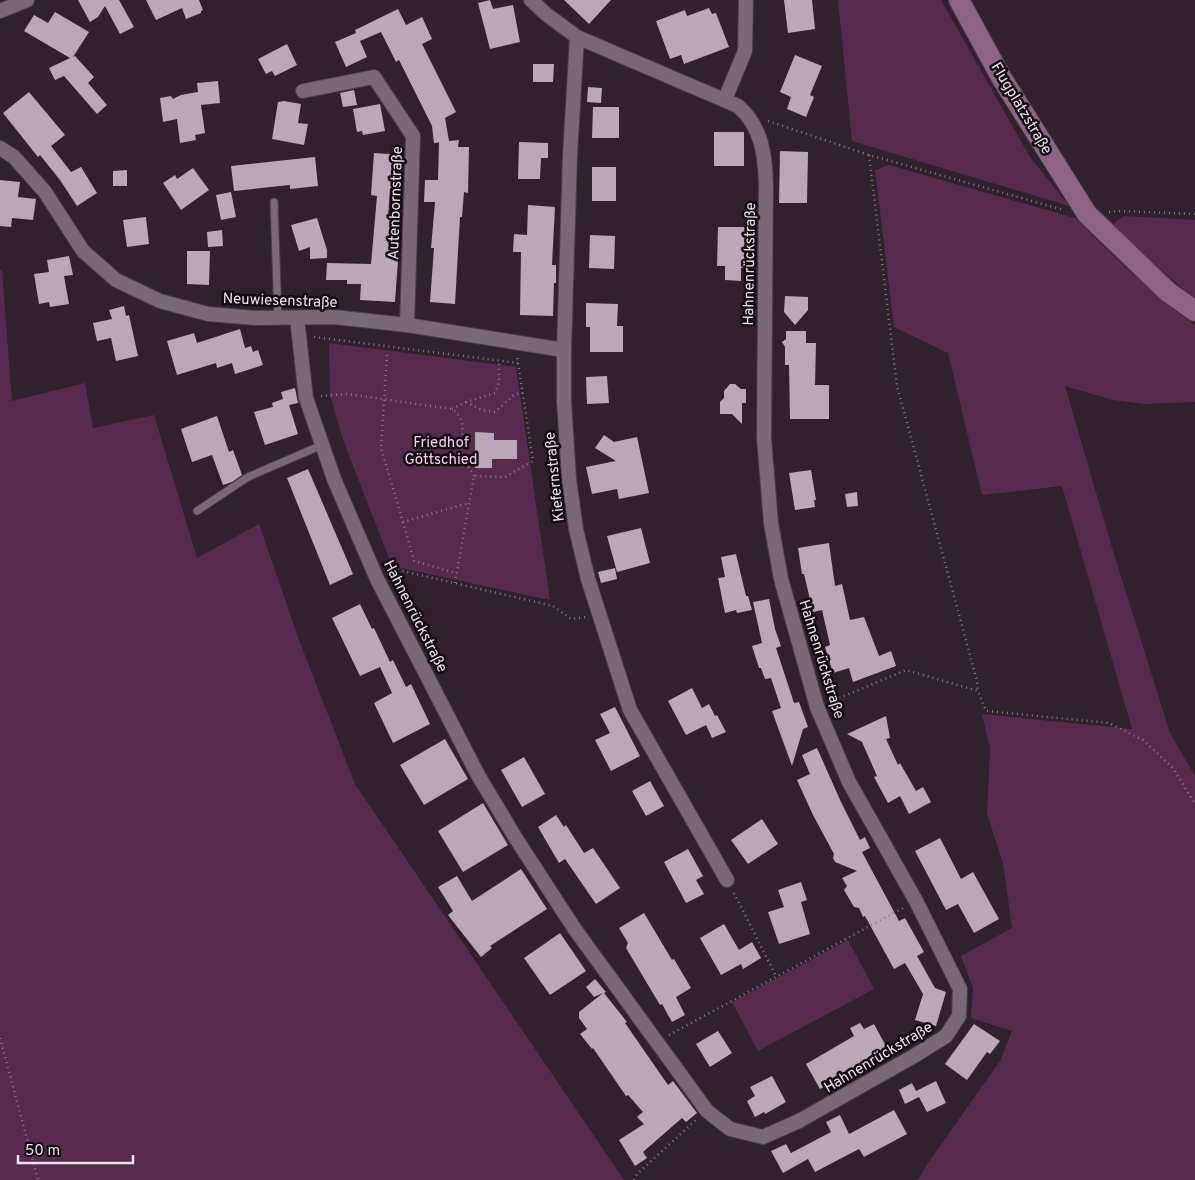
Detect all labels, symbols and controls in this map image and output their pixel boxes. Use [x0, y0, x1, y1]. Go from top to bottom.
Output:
street label: Flugplatzstraße [986, 59, 1056, 158]
street label: Autenbornstraße [385, 146, 408, 260]
street label: Hahnenrückstraße [740, 202, 761, 326]
street label: Neuwiesenstraße [222, 290, 338, 313]
street label: Kiefernstraße [541, 431, 570, 523]
park label: Friedhof Göttschied [405, 434, 477, 470]
street label: Hahnenrückstraße [378, 557, 451, 676]
street label: Hahnenrückstraße [793, 598, 848, 721]
street label: Hahnenrückstraße [821, 1018, 937, 1098]
scale bar [18, 1132, 132, 1164]
text: 50 m [25, 1142, 60, 1161]

